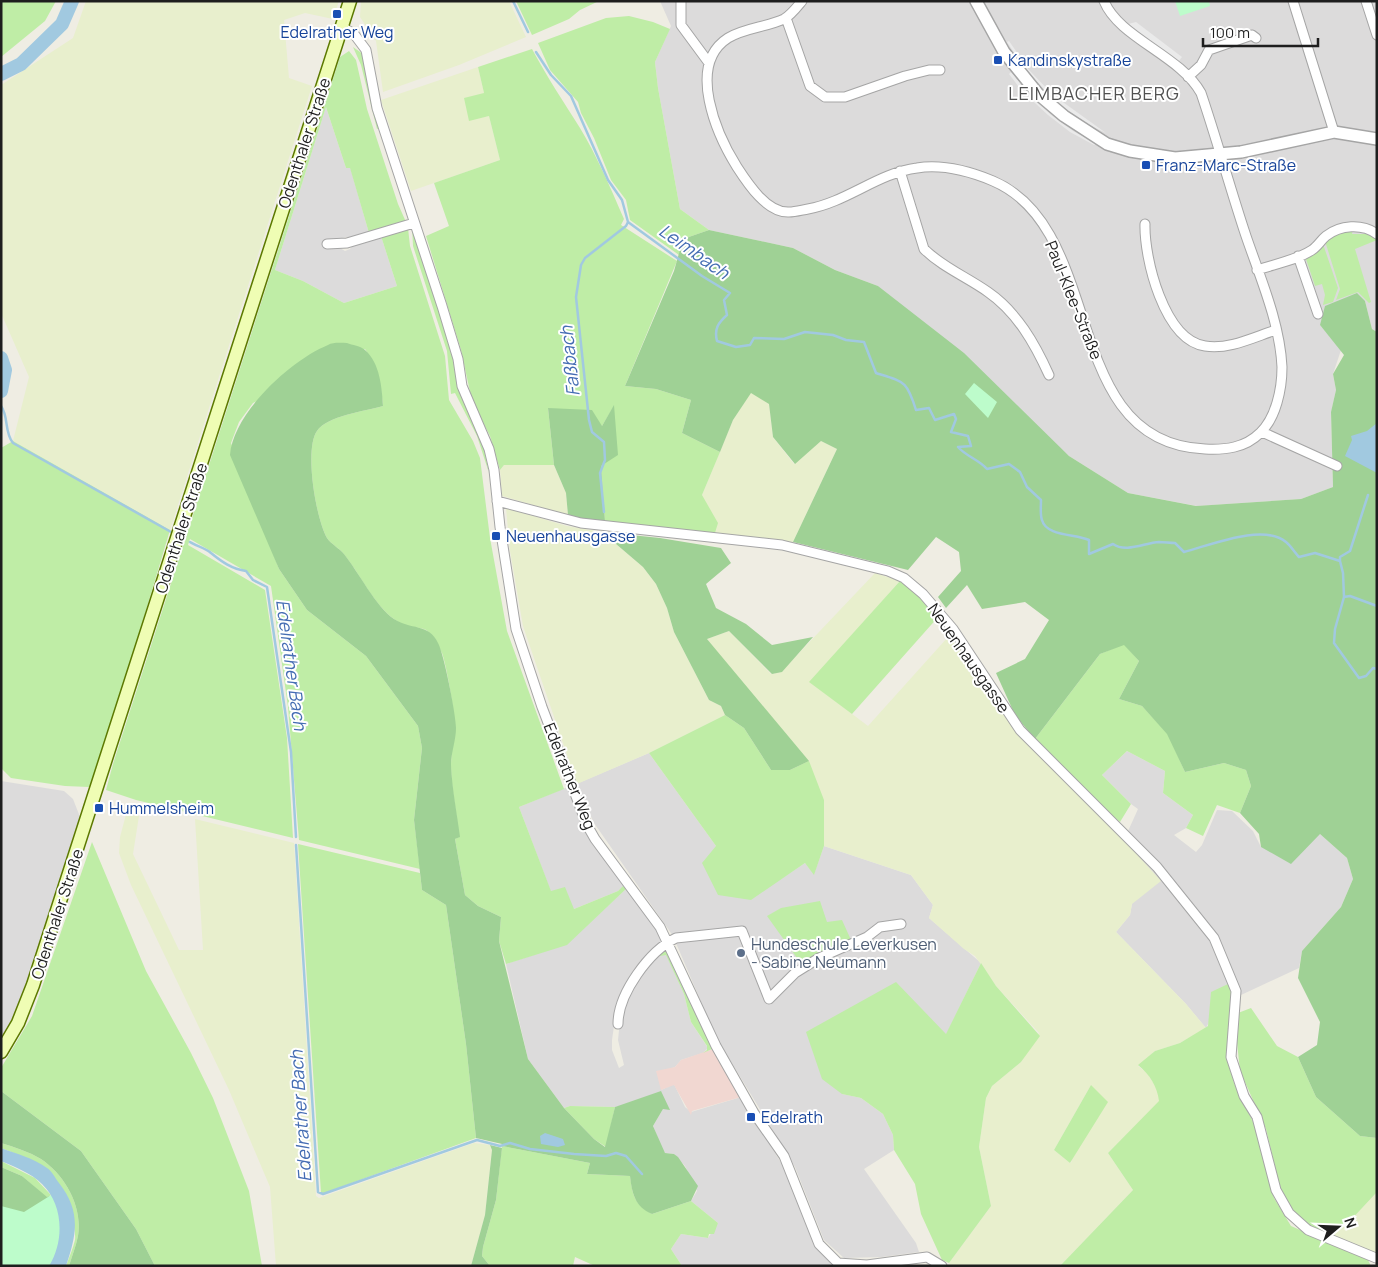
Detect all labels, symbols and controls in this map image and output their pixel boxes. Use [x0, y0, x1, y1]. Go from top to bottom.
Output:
marker: Edelrather Weg [331, 8, 343, 20]
scale bar [1203, 15, 1318, 47]
place label: Edelrather Weg [280, 21, 394, 43]
text: 100 m [1210, 22, 1250, 43]
place label: Kandinskystraße [1008, 49, 1131, 71]
marker: Kandinskystraße [992, 54, 1004, 66]
street label: Odenthaler Straße [273, 75, 335, 211]
district label: LEIMBACHER BERG [1008, 81, 1180, 105]
place label: Franz-Marc-Straße [1156, 154, 1296, 176]
marker: Franz-Marc-Straße [1140, 159, 1152, 171]
water label: Leimbach [655, 218, 735, 285]
street label: Paul-Klee-Straße [1040, 237, 1108, 363]
water label: Faßbach [553, 323, 585, 397]
street label: Odenthaler Straße [150, 460, 212, 596]
place label: Neuenhausgasse [506, 525, 635, 547]
marker: Neuenhausgasse [490, 530, 502, 542]
water label: Edelrather Bach [271, 598, 313, 733]
street label: Neuenhausgasse [923, 599, 1015, 717]
street label: Edelrather Weg [539, 719, 601, 833]
place label: Hummelsheim [109, 797, 214, 819]
marker: Hummelsheim [93, 802, 105, 814]
street label: Odenthaler Straße [26, 846, 88, 982]
place label: Hundeschule Leverkusen - Sabine Neumann [751, 933, 937, 973]
marker: Hundeschule Leverkusen - Sabine Neumann [735, 947, 747, 959]
water label: Edelrather Bach [283, 1048, 317, 1183]
place label: Edelrath [761, 1106, 823, 1128]
marker: Edelrath [745, 1111, 757, 1123]
north arrow [1313, 1202, 1363, 1252]
text: N [1340, 1215, 1361, 1230]

